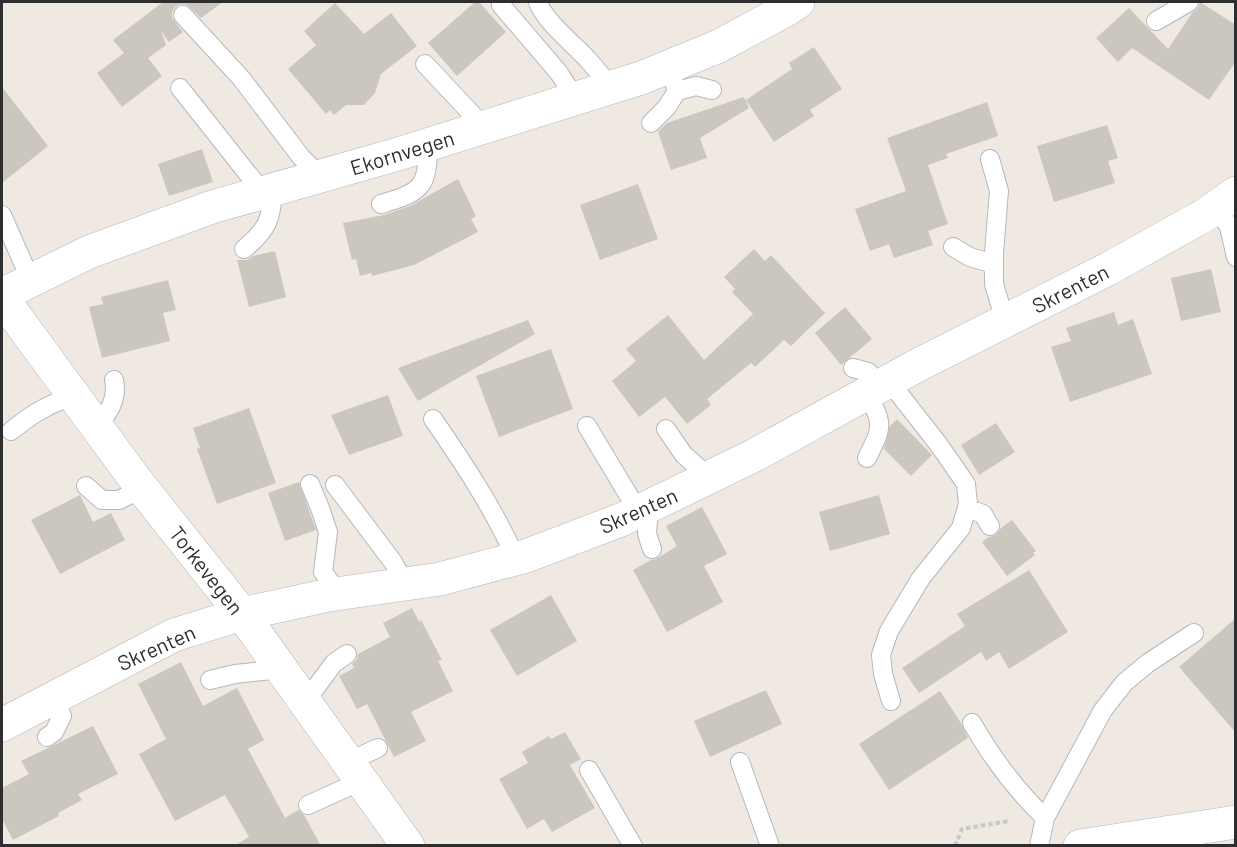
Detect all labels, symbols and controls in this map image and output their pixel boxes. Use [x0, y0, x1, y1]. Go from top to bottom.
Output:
street label: Ekornvegen [347, 124, 457, 180]
street label: Skrenten [1027, 258, 1113, 318]
street label: Skrenten [595, 482, 681, 538]
street label: Torkevegen [165, 521, 249, 619]
street label: Skrenten [113, 619, 199, 675]

